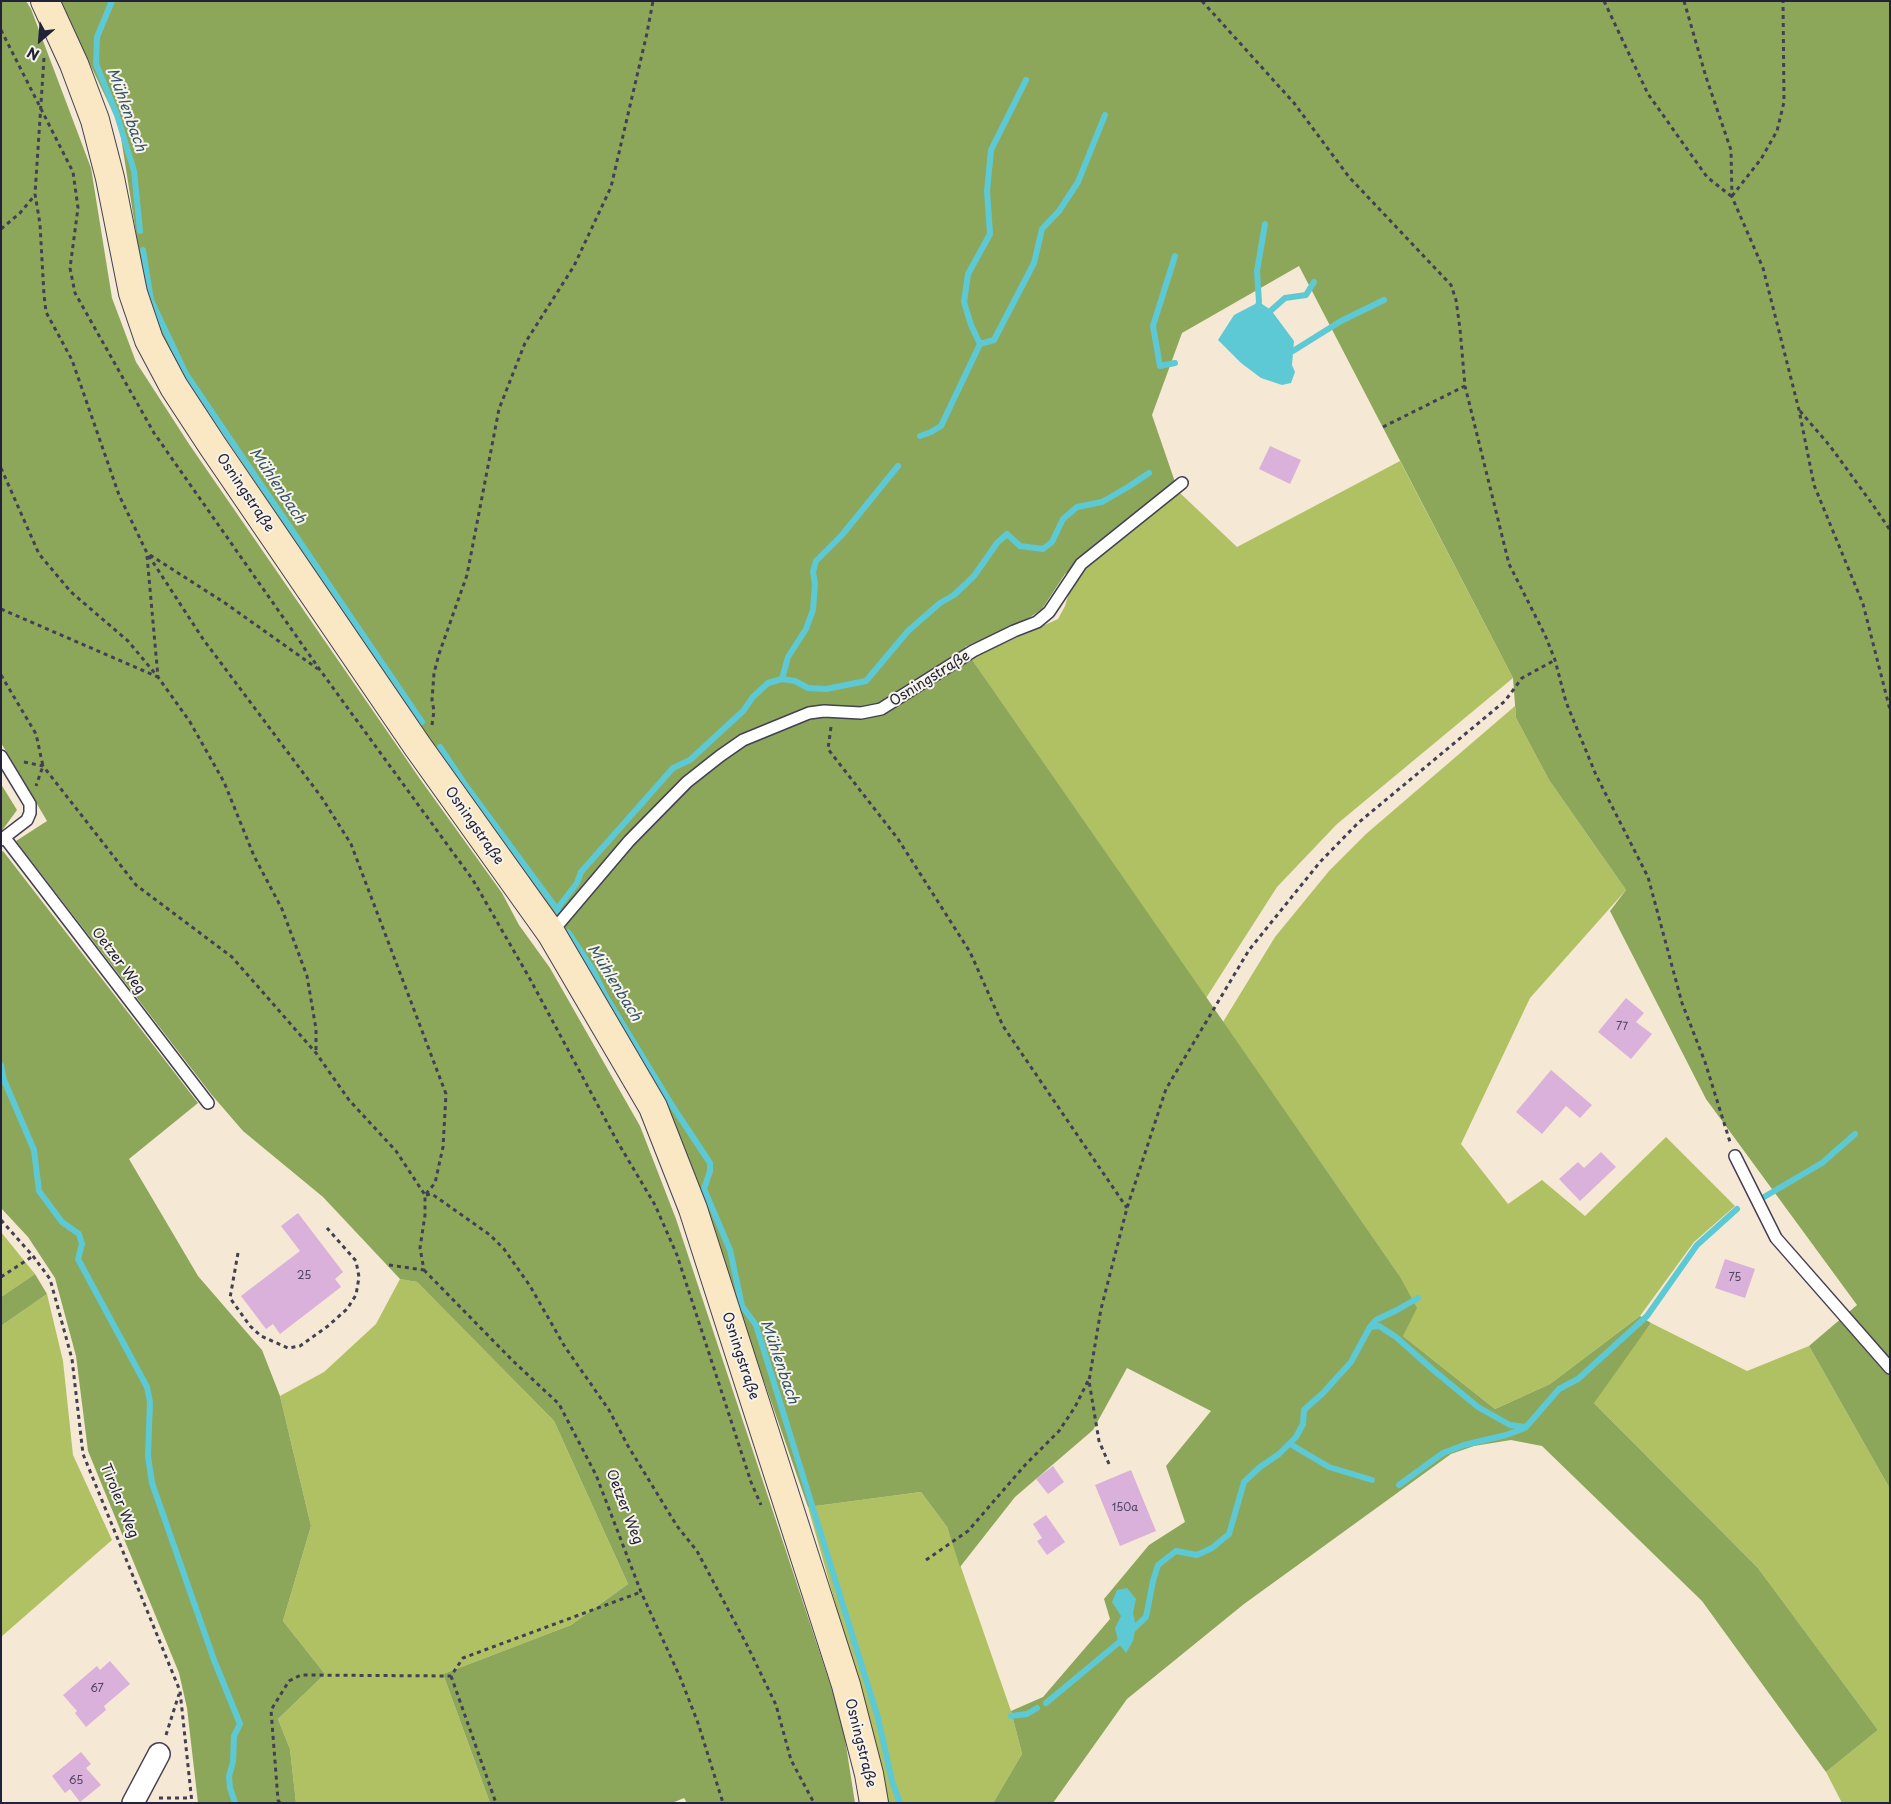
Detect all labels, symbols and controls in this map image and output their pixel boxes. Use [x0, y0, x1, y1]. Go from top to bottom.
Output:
north arrow [15, 15, 65, 65]
text: N [23, 42, 43, 66]
water label: Mühlenbach [103, 66, 149, 154]
water label: Mühlenbach [245, 445, 309, 527]
street label: Osningstraße [213, 451, 277, 535]
street label: Osningstraße [887, 648, 973, 710]
street label: Osningstraße [441, 784, 507, 868]
street label: Oetzer Weg [88, 924, 148, 998]
water label: Mühlenbach [583, 941, 645, 1025]
house number: 77 [1616, 1020, 1628, 1034]
house number: 25 [297, 1269, 311, 1283]
house number: 75 [1729, 1271, 1741, 1285]
street label: Osningstraße [718, 1310, 762, 1402]
water label: Mühlenbach [756, 1318, 802, 1406]
street label: Tiroler Weg [96, 1461, 142, 1541]
street label: Oetzer Weg [602, 1467, 646, 1547]
house number: 150a [1112, 1501, 1138, 1515]
house number: 67 [90, 1682, 104, 1696]
street label: Osningstraße [841, 1697, 879, 1789]
house number: 65 [69, 1774, 83, 1788]

